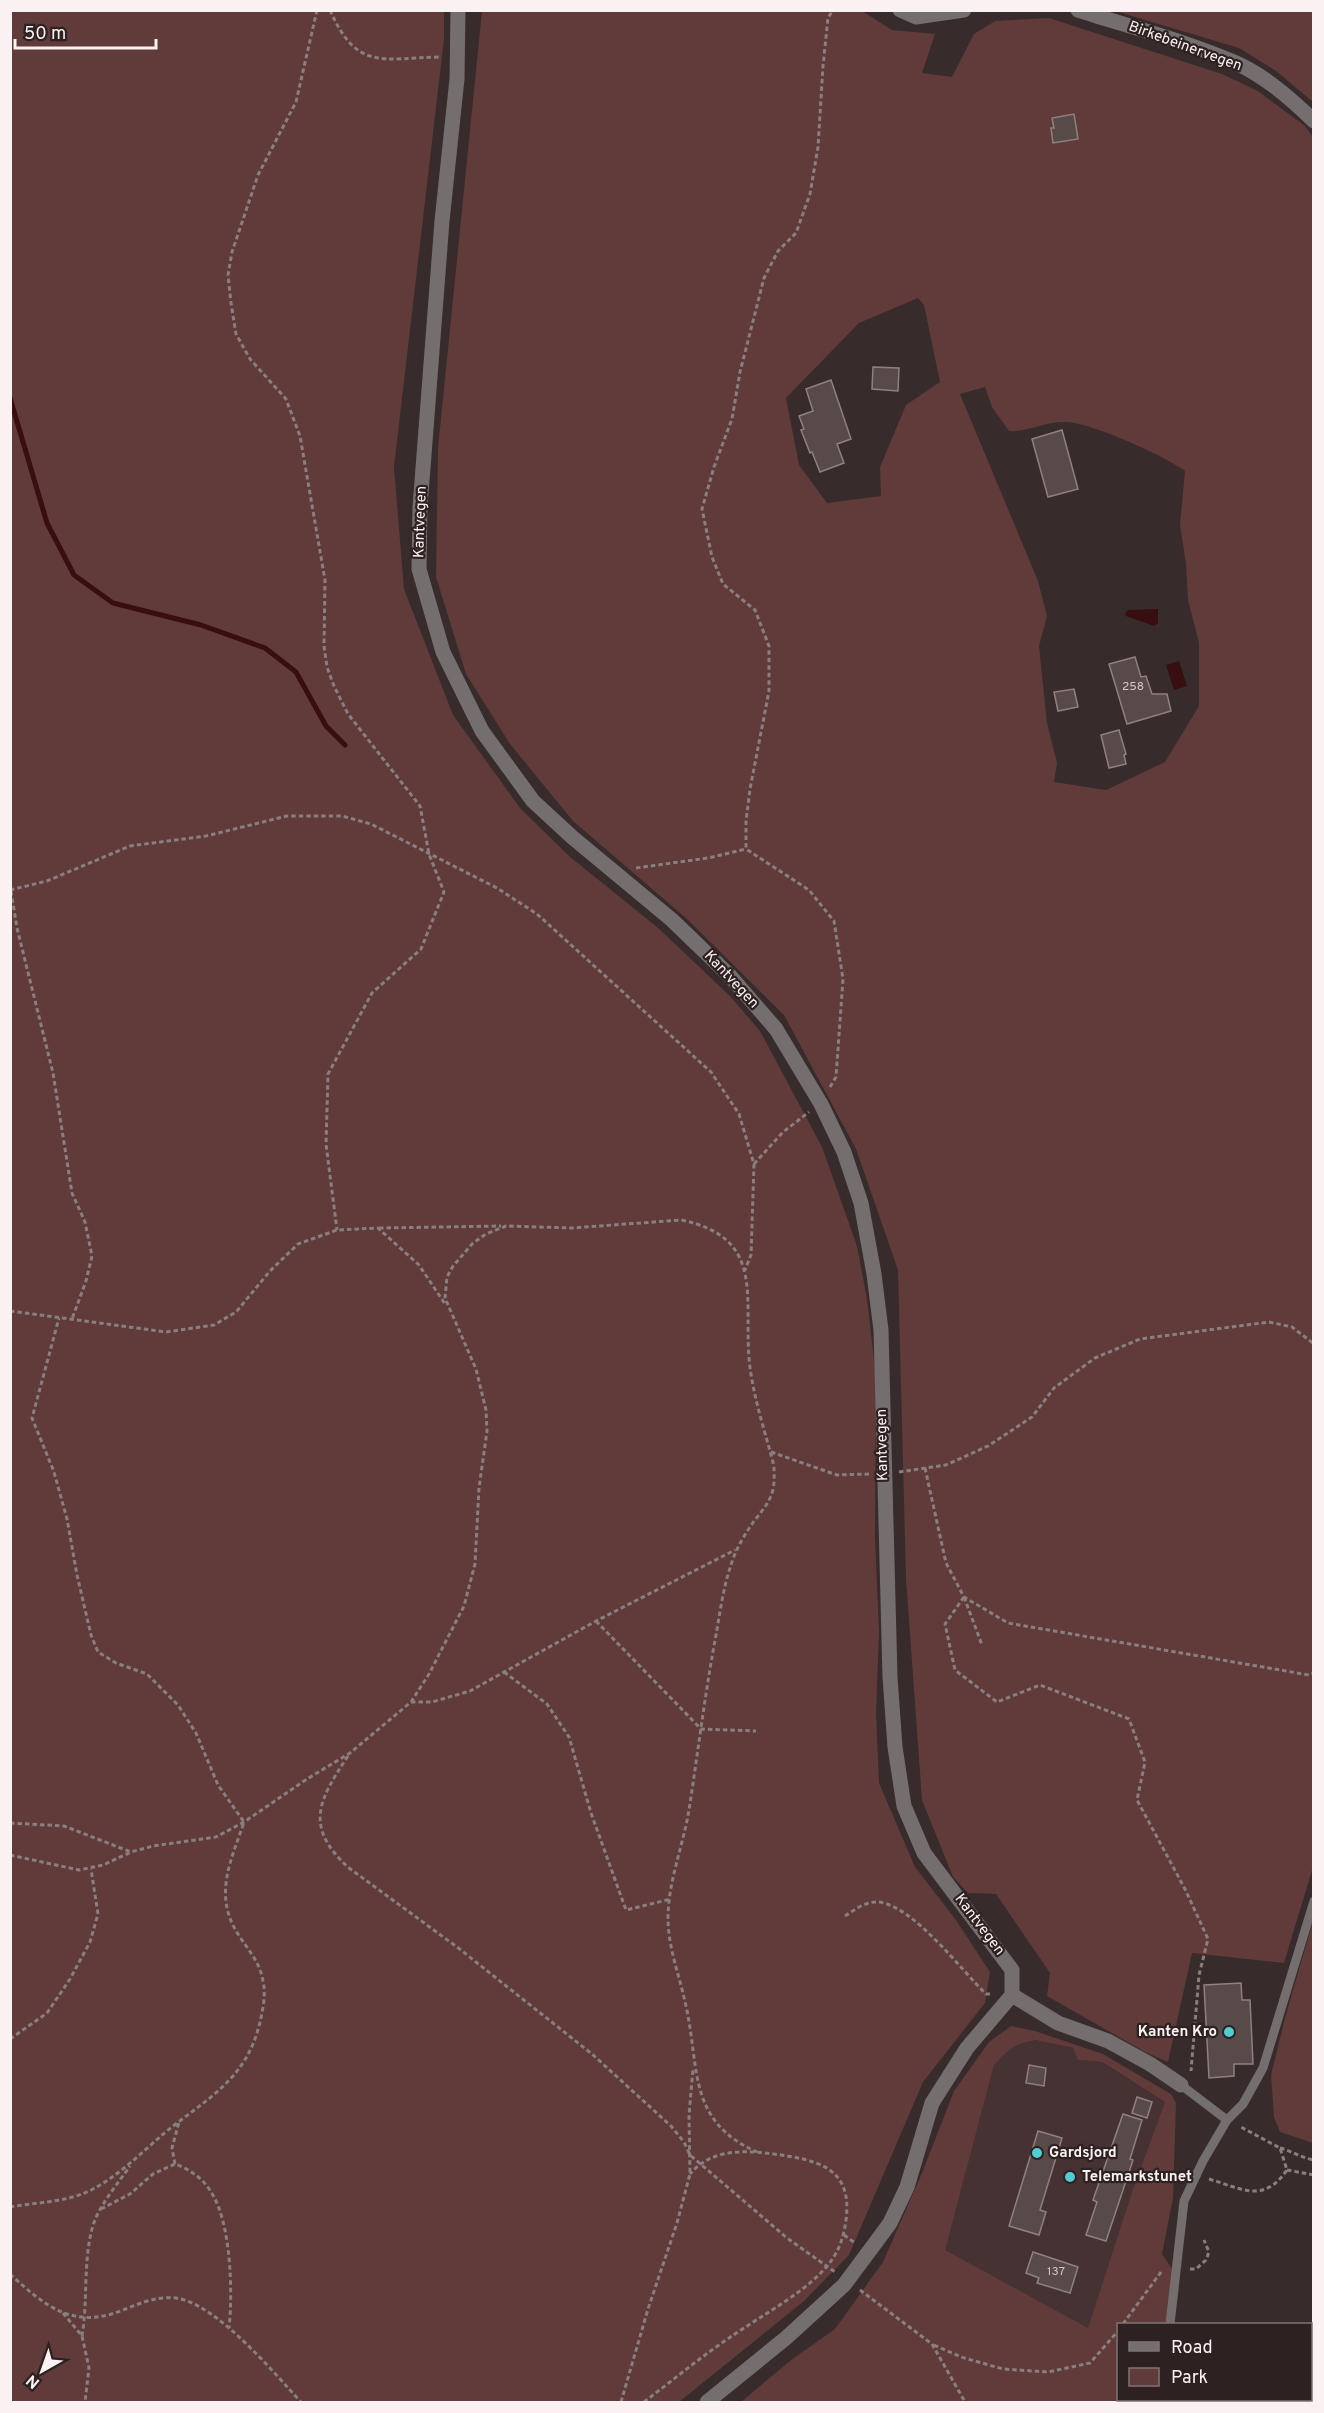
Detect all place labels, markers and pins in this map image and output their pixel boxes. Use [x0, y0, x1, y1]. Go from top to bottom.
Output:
place label: Kanten Kro [1138, 2023, 1217, 2042]
marker: Kanten Kro [1222, 2025, 1236, 2039]
place label: Gardsjord [1049, 2144, 1117, 2163]
marker: Gardsjord [1030, 2146, 1044, 2160]
place label: Telemarkstunet [1082, 2168, 1192, 2187]
marker: Telemarkstunet [1063, 2170, 1077, 2184]

